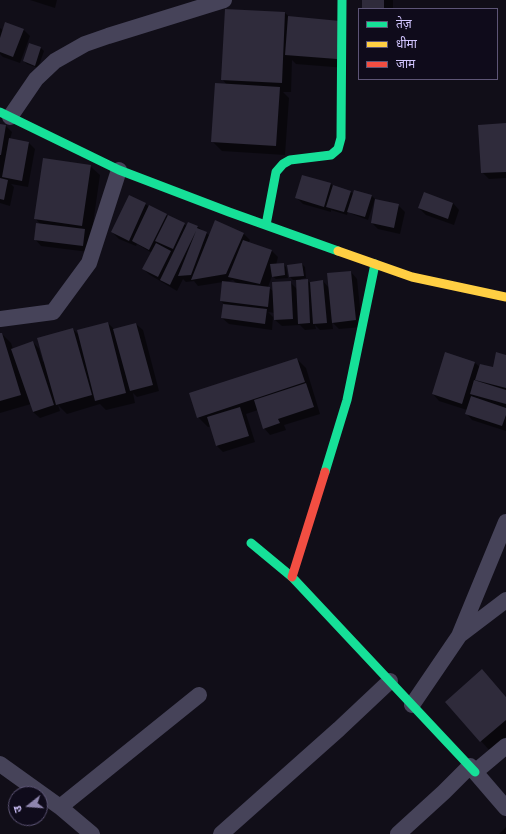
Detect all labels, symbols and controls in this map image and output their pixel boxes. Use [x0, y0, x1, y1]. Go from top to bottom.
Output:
legend [358, 8, 498, 80]
text: तेज़ [396, 16, 412, 31]
text: धीमा [396, 36, 417, 51]
text: जाम [396, 56, 415, 71]
north arrow [8, 786, 48, 826]
text: उ [10, 804, 25, 814]

